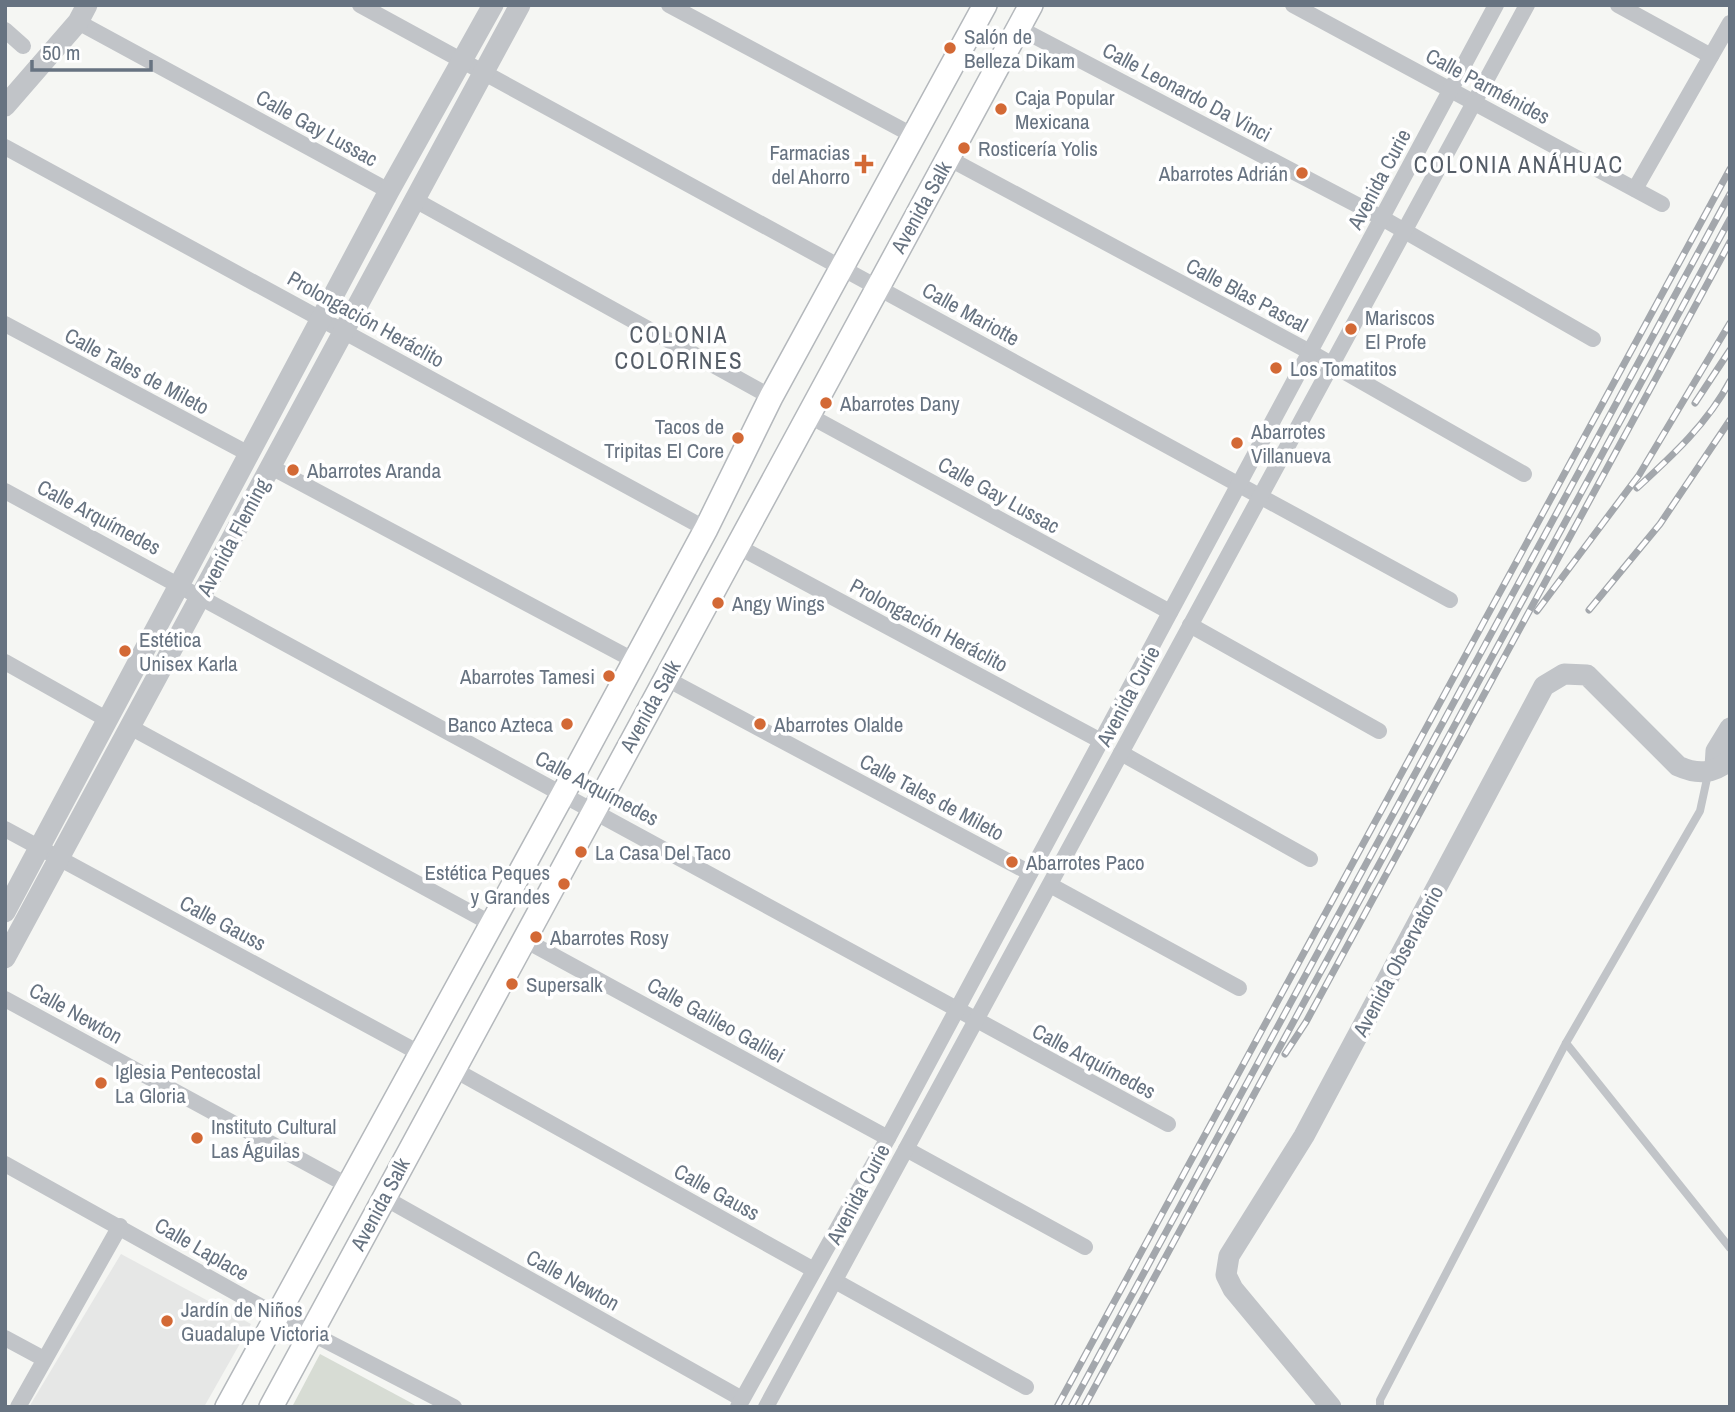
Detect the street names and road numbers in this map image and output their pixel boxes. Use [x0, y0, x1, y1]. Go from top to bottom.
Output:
street label: Calle Leonardo Da Vinci [1097, 35, 1277, 149]
street label: Calle Parménides [1421, 41, 1555, 131]
street label: Calle Gay Lussac [251, 83, 383, 173]
street label: Avenida Curie [1340, 124, 1418, 235]
street label: Avenida Salk [883, 155, 958, 259]
street label: Calle Blas Pascal [1181, 251, 1313, 339]
street label: Prolongación Heráclito [282, 264, 450, 374]
street label: Calle Mariotte [917, 275, 1025, 353]
street label: Calle Tales de Mileto [60, 321, 214, 421]
street label: Calle Gay Lussac [933, 450, 1065, 540]
street label: Calle Arquímedes [32, 472, 166, 562]
street label: Avenida Fleming [189, 472, 276, 602]
street label: Prolongación Heráclito [845, 571, 1013, 679]
street label: Avenida Curie [1089, 641, 1167, 752]
street label: Avenida Salk [612, 654, 687, 758]
street label: Calle Arquímedes [530, 743, 664, 833]
street label: Calle Tales de Mileto [855, 747, 1009, 847]
street label: Avenida Observatorio [1345, 880, 1450, 1043]
street label: Calle Gauss [175, 888, 271, 958]
street label: Calle Galileo Galilei [642, 970, 790, 1070]
street label: Calle Newton [24, 975, 128, 1051]
street label: Calle Arquímedes [1027, 1016, 1161, 1106]
street label: Avenida Curie [819, 1139, 897, 1250]
street label: Avenida Salk [343, 1152, 417, 1256]
street label: Calle Gauss [669, 1157, 765, 1227]
street label: Calle Laplace [150, 1210, 254, 1288]
street label: Calle Newton [521, 1242, 625, 1318]

